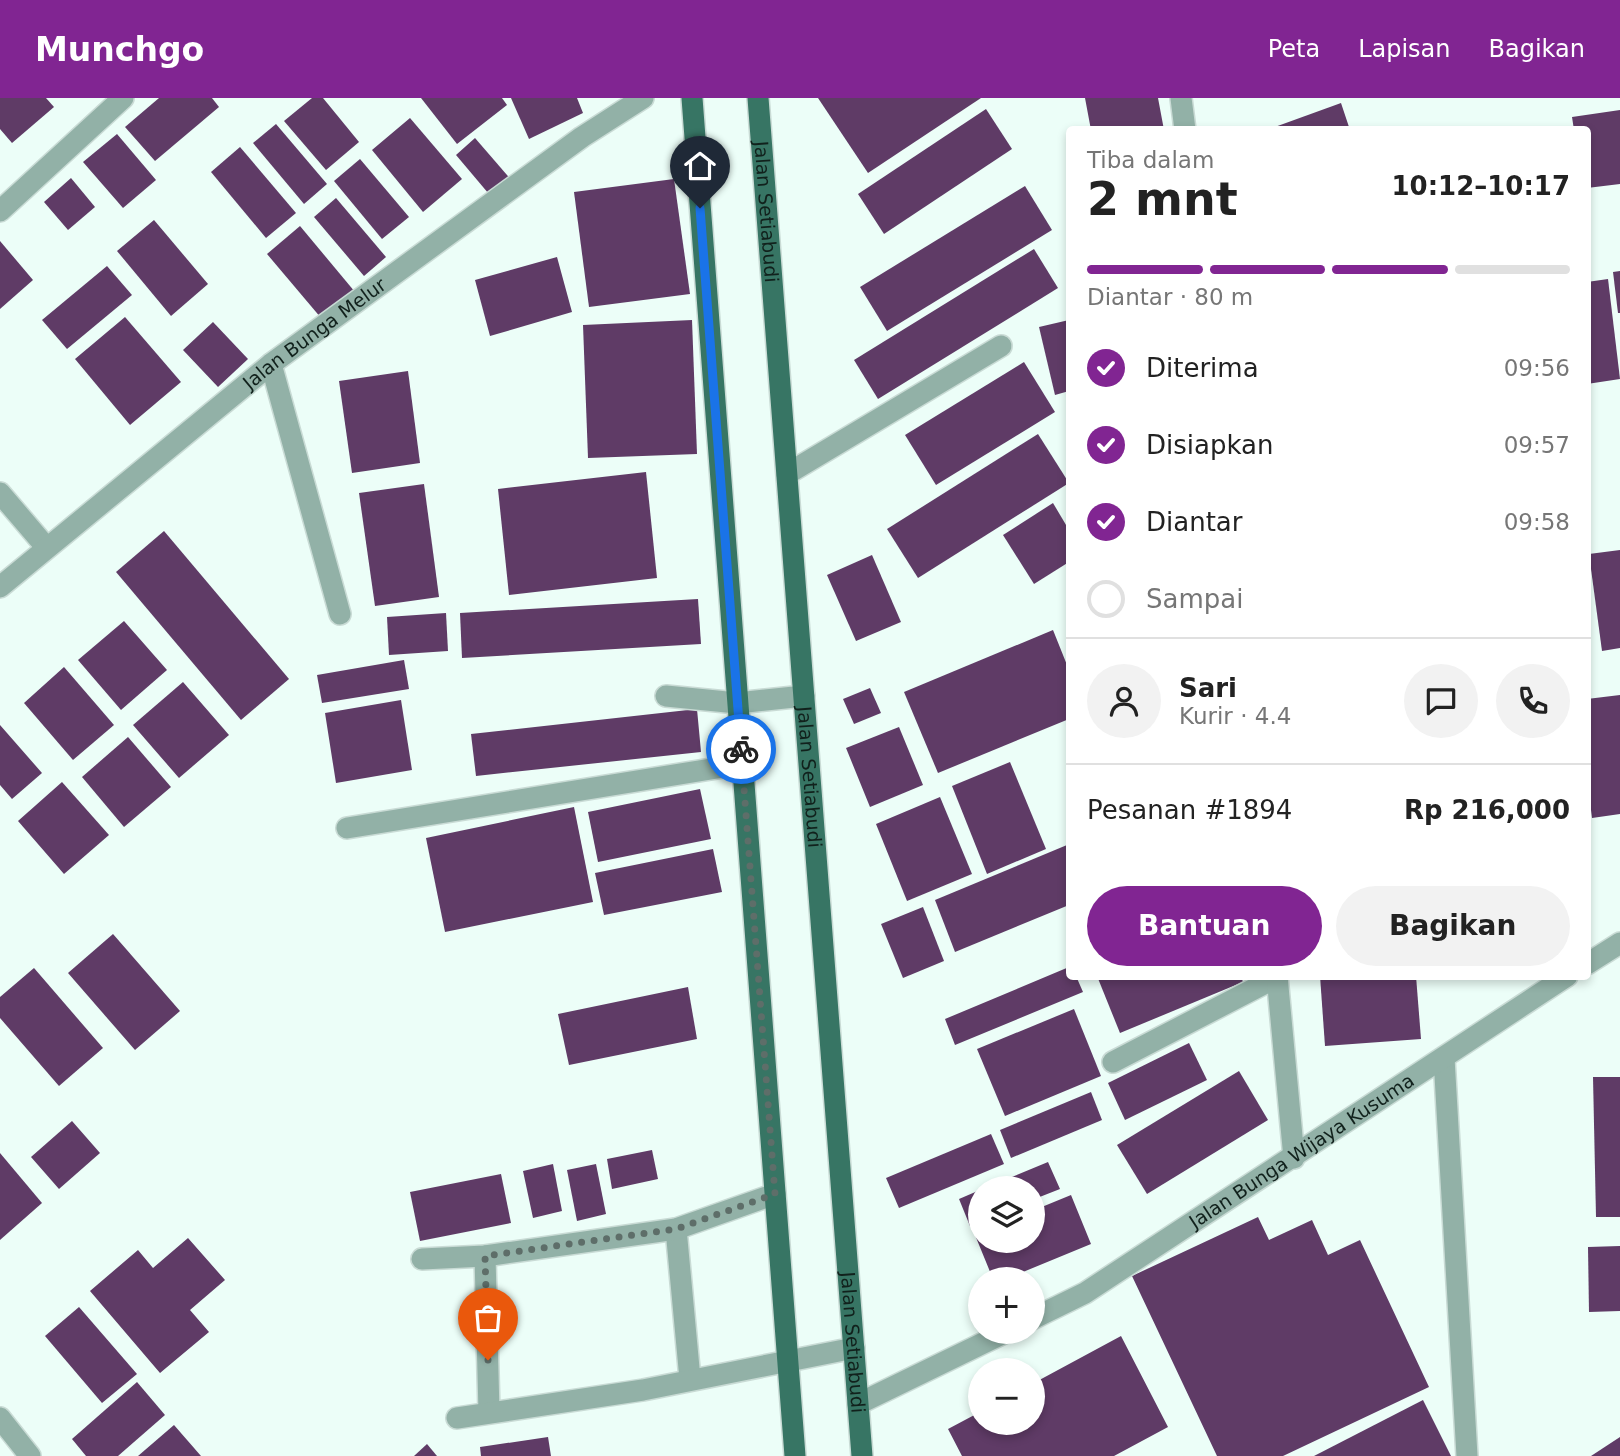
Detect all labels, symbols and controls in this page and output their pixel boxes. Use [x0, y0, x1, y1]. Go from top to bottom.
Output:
text: Munchgo [35, 30, 204, 69]
text: Peta [1268, 35, 1320, 63]
text: Lapisan [1358, 35, 1451, 63]
text: Bagikan [1489, 35, 1585, 63]
pin [670, 136, 730, 208]
street label: Jalan Setiabudi [750, 139, 783, 283]
icon: home [681, 147, 719, 185]
text: Tiba dalam [1087, 147, 1214, 173]
text: 10:12–10:17 [1391, 171, 1570, 201]
text: 2 mnt [1087, 172, 1238, 226]
street label: Jalan Bunga Melur [238, 273, 390, 394]
text: Diantar · 80 m [1087, 284, 1253, 310]
icon: check [1087, 349, 1125, 387]
text: Diterima [1146, 353, 1259, 383]
text: 09:56 [1504, 355, 1570, 381]
icon: check [1087, 426, 1125, 464]
text: Disiapkan [1146, 430, 1273, 460]
text: 09:57 [1504, 432, 1570, 458]
icon: check [1087, 503, 1125, 541]
text: Diantar [1146, 507, 1242, 537]
text: 09:58 [1504, 509, 1570, 535]
text: Sampai [1146, 584, 1243, 614]
button: person [1087, 664, 1161, 738]
button: chat [1404, 664, 1478, 738]
button: phone [1496, 664, 1570, 738]
text: Sari [1179, 673, 1237, 703]
text: Kurir · 4.4 [1179, 703, 1291, 729]
street label: Jalan Setiabudi [794, 704, 826, 849]
courier [706, 714, 776, 784]
icon: bike [722, 730, 760, 768]
text: Pesanan #1894 [1087, 795, 1292, 825]
text: Rp 216,000 [1404, 795, 1570, 825]
button: Bantuan [1087, 886, 1322, 966]
button: Bagikan [1336, 886, 1570, 966]
street label: Jalan Bunga Wijaya Kusuma [1184, 1069, 1418, 1233]
map controls [968, 1176, 1045, 1435]
button: layers [968, 1176, 1045, 1253]
button: + [968, 1267, 1045, 1344]
street label: Jalan Setiabudi [837, 1270, 870, 1414]
pin [458, 1288, 518, 1360]
icon: bag [469, 1299, 507, 1337]
button: − [968, 1358, 1045, 1435]

